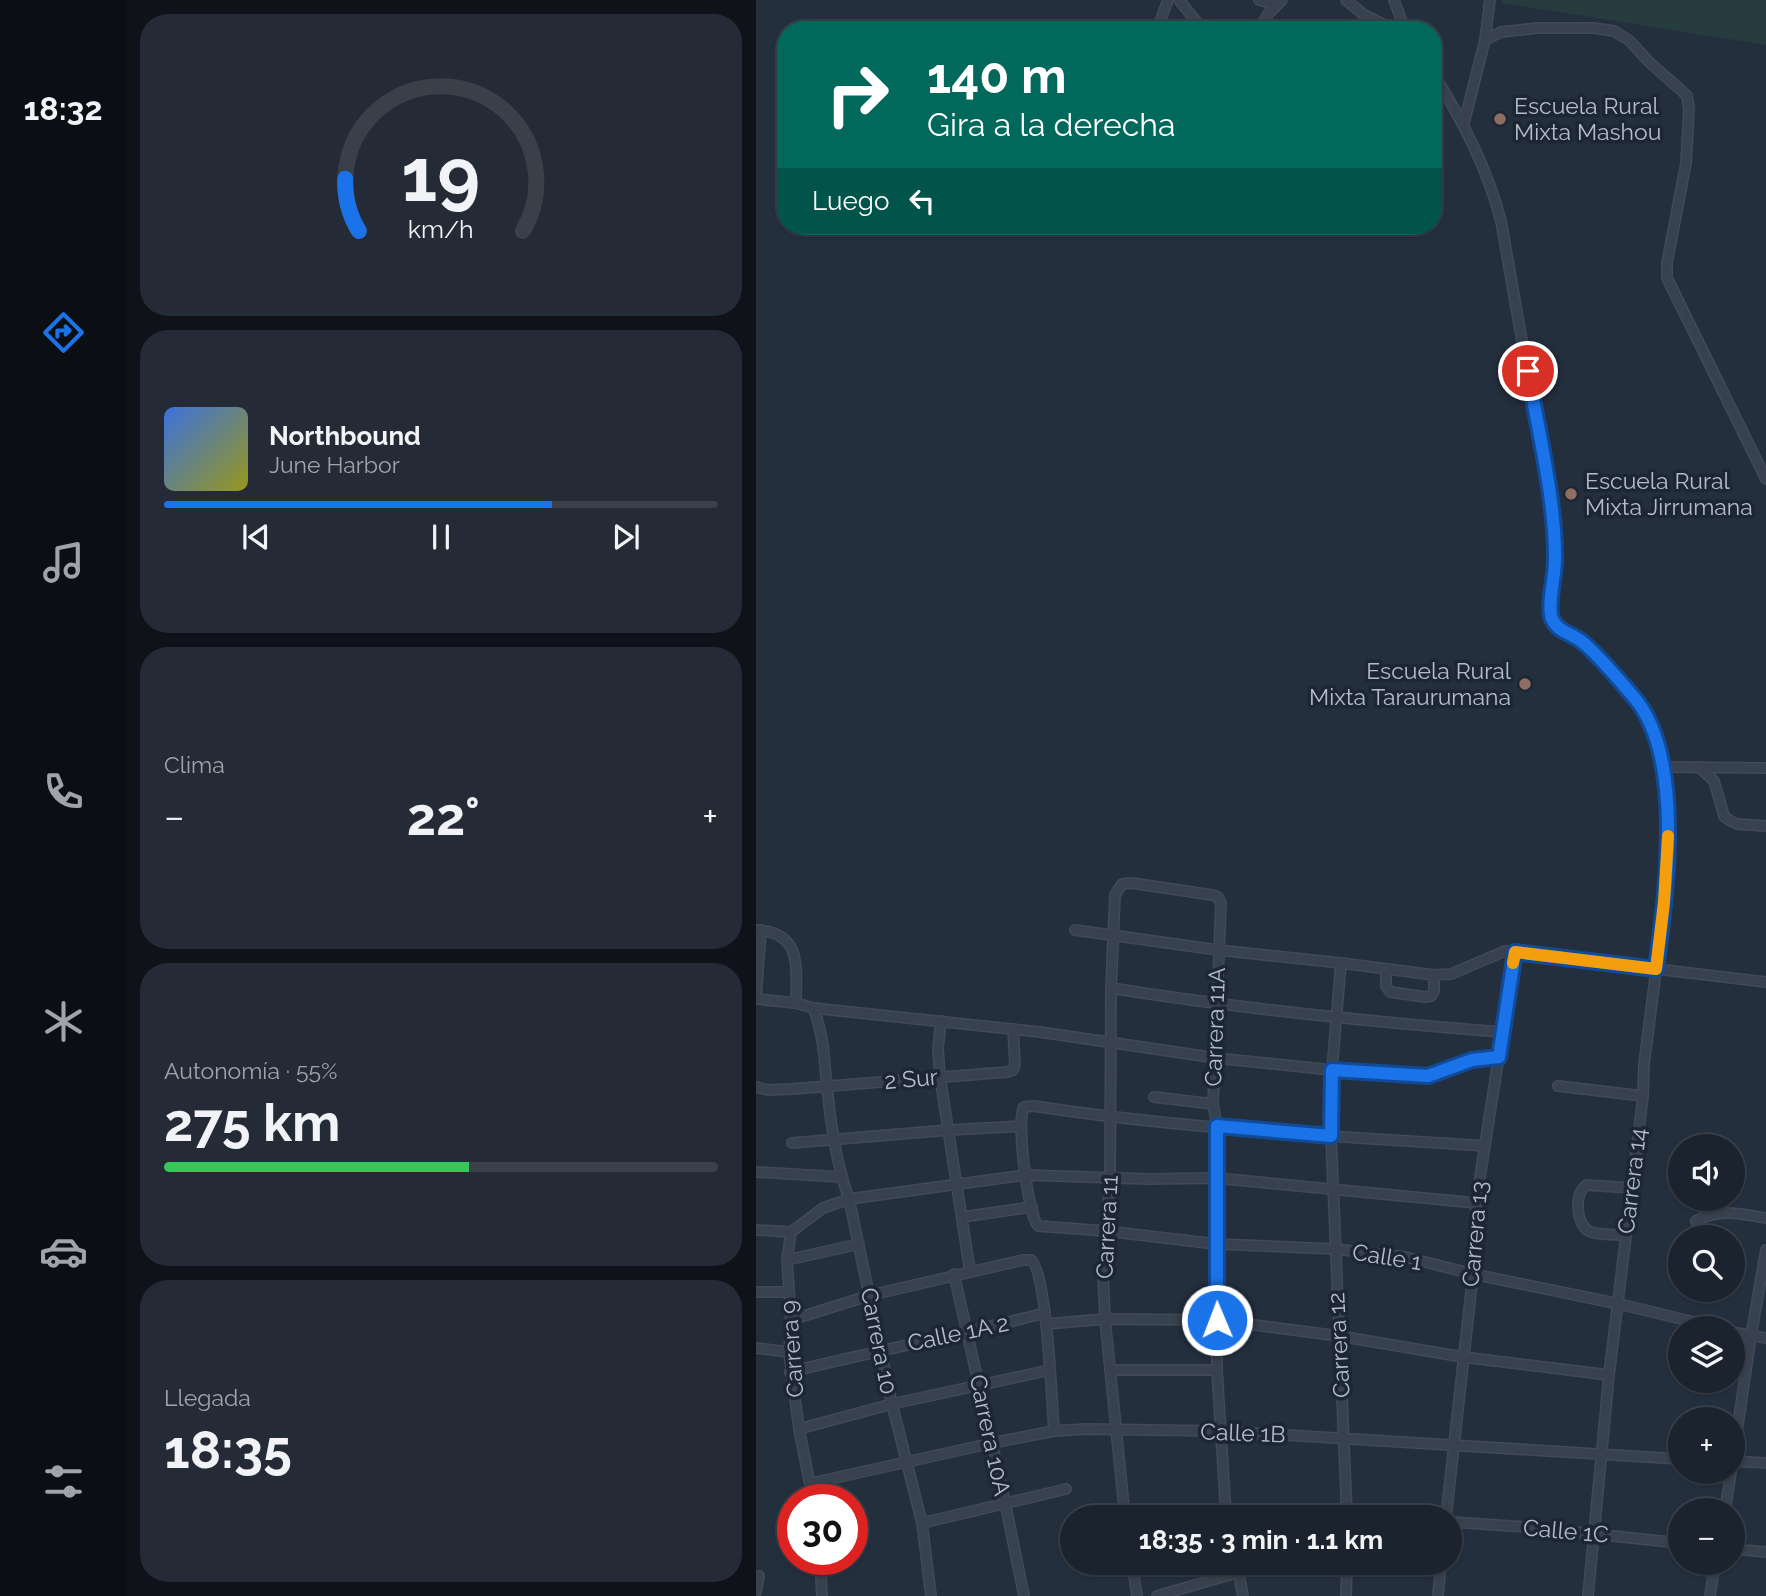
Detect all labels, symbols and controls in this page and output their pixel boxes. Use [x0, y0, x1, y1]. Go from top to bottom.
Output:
text: 140 m [927, 47, 1067, 104]
icon: right [812, 49, 903, 140]
text: 18:32 [24, 90, 102, 127]
place label: Escuela Rural Mixta Mashou [1514, 92, 1661, 145]
text: Gira a la derecha [927, 106, 1175, 143]
marker: Escuela Rural Mixta Mashou [1492, 111, 1508, 127]
text: 19 [402, 134, 480, 219]
icon: left [903, 182, 941, 220]
text: Luego [812, 186, 889, 216]
text: km/h [408, 214, 474, 244]
icon: directions [39, 308, 88, 357]
pin [1498, 341, 1558, 401]
icon: arrive [1509, 352, 1547, 390]
text: Northbound [269, 421, 421, 451]
text: June Harbor [269, 451, 400, 478]
place label: Escuela Rural Mixta Jirrumana [1585, 467, 1753, 520]
marker: Escuela Rural Mixta Jirrumana [1563, 486, 1579, 502]
icon: previous [237, 518, 275, 556]
icon: pause [422, 518, 460, 556]
icon: next [607, 518, 645, 556]
icon: music [39, 538, 88, 587]
place label: Escuela Rural Mixta Taraurumana [1309, 657, 1512, 710]
marker: Escuela Rural Mixta Taraurumana [1517, 676, 1533, 692]
text: Clima [164, 751, 225, 778]
icon: phone [39, 767, 88, 816]
text: 22° [407, 786, 480, 847]
text: − [164, 794, 184, 839]
text: + [702, 794, 718, 839]
street label: Carrera 11A [1199, 966, 1230, 1087]
icon: climate [39, 997, 88, 1046]
text: Autonomía · 55% [164, 1057, 338, 1084]
street label: 2 Sur [883, 1063, 939, 1094]
text: 275 km [164, 1092, 341, 1153]
street label: Carrera 14 [1612, 1126, 1651, 1235]
map controls [1668, 1134, 1745, 1575]
button: sound [1668, 1134, 1745, 1211]
street label: Carrera 11 [1090, 1174, 1123, 1279]
street label: Carrera 13 [1456, 1180, 1493, 1288]
button: search [1668, 1225, 1745, 1302]
icon: car [39, 1227, 88, 1276]
street label: Calle 1 [1350, 1238, 1424, 1275]
position arrow [1180, 1283, 1254, 1357]
street label: Carrera 10 [856, 1285, 903, 1396]
street label: Carrera 12 [1322, 1291, 1355, 1399]
street label: Carrera 9 [775, 1299, 808, 1399]
street label: Calle 1A 2 [905, 1309, 1011, 1356]
button: layers [1668, 1316, 1745, 1393]
street label: Carrera 10A [964, 1372, 1017, 1498]
text: Llegada [164, 1384, 251, 1411]
button: + [1668, 1407, 1745, 1484]
street label: Calle 1B [1200, 1418, 1286, 1447]
text: 18:35 [164, 1419, 292, 1480]
icon: filters [39, 1457, 88, 1506]
speed limit sign: 30 [777, 1484, 868, 1575]
button: − [1668, 1498, 1745, 1575]
street label: Calle 1C [1522, 1513, 1610, 1548]
text: 18:35 · 3 min · 1.1 km [1139, 1525, 1383, 1555]

